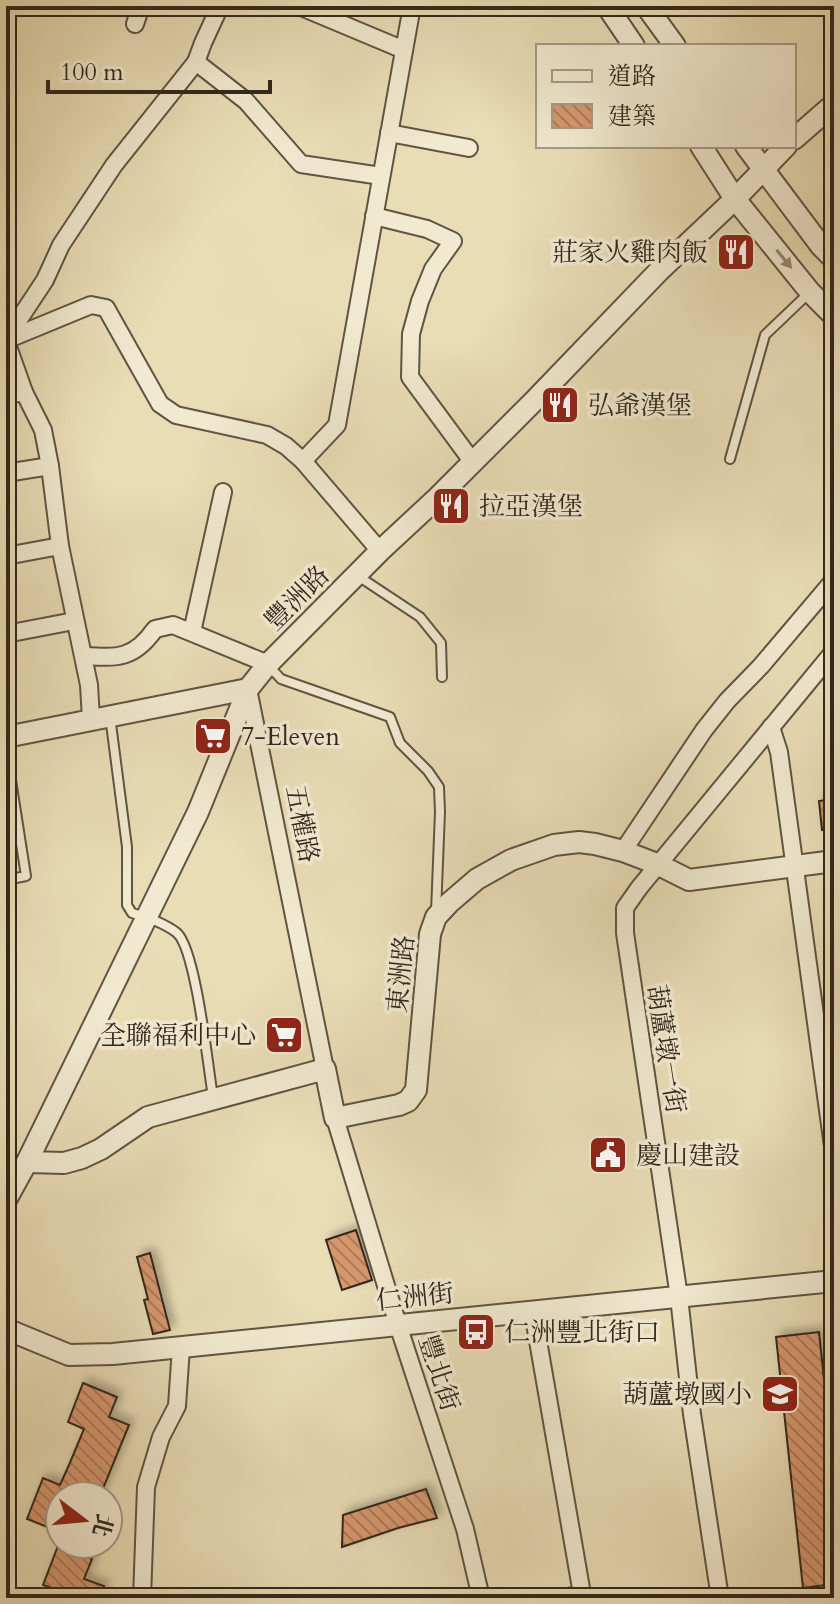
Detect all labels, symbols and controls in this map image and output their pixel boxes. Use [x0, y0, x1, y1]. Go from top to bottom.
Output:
scale bar [48, 44, 270, 94]
legend [536, 44, 796, 148]
text: 100 m [60, 56, 124, 89]
text: 道路 [608, 60, 656, 93]
text: 建築 [608, 100, 656, 133]
restaurant icon: 莊家火雞肉飯 [715, 231, 757, 273]
place label: 莊家火雞肉飯 [552, 235, 708, 270]
one-way arrow [775, 249, 792, 269]
restaurant icon: 弘爺漢堡 [539, 384, 581, 426]
place label: 弘爺漢堡 [588, 388, 692, 423]
restaurant icon: 拉亞漢堡 [430, 485, 472, 527]
place label: 拉亞漢堡 [479, 489, 583, 524]
street label: 豐洲路 [257, 558, 337, 638]
supermarket icon: 7-Eleven [192, 715, 234, 757]
place label: 7-Eleven [241, 719, 340, 754]
street label: 五權路 [277, 782, 327, 866]
street label: 東洲路 [380, 933, 422, 1015]
street label: 葫蘆墩一街 [639, 982, 693, 1116]
supermarket icon: 全聯福利中心 [263, 1014, 305, 1056]
place label: 全聯福利中心 [100, 1018, 256, 1053]
public building icon: 慶山建設 [587, 1134, 629, 1176]
place label: 慶山建設 [636, 1138, 740, 1173]
street label: 仁洲街 [374, 1276, 456, 1318]
bus stop icon: 仁洲豐北街口 [455, 1311, 497, 1353]
place label: 仁洲豐北街口 [504, 1315, 660, 1350]
street label: 豐北街 [410, 1330, 468, 1416]
school or university icon: 葫蘆墩國小 [759, 1373, 801, 1415]
place label: 葫蘆墩國小 [622, 1377, 752, 1412]
north arrow [44, 1480, 124, 1560]
text: 北 [85, 1511, 120, 1540]

